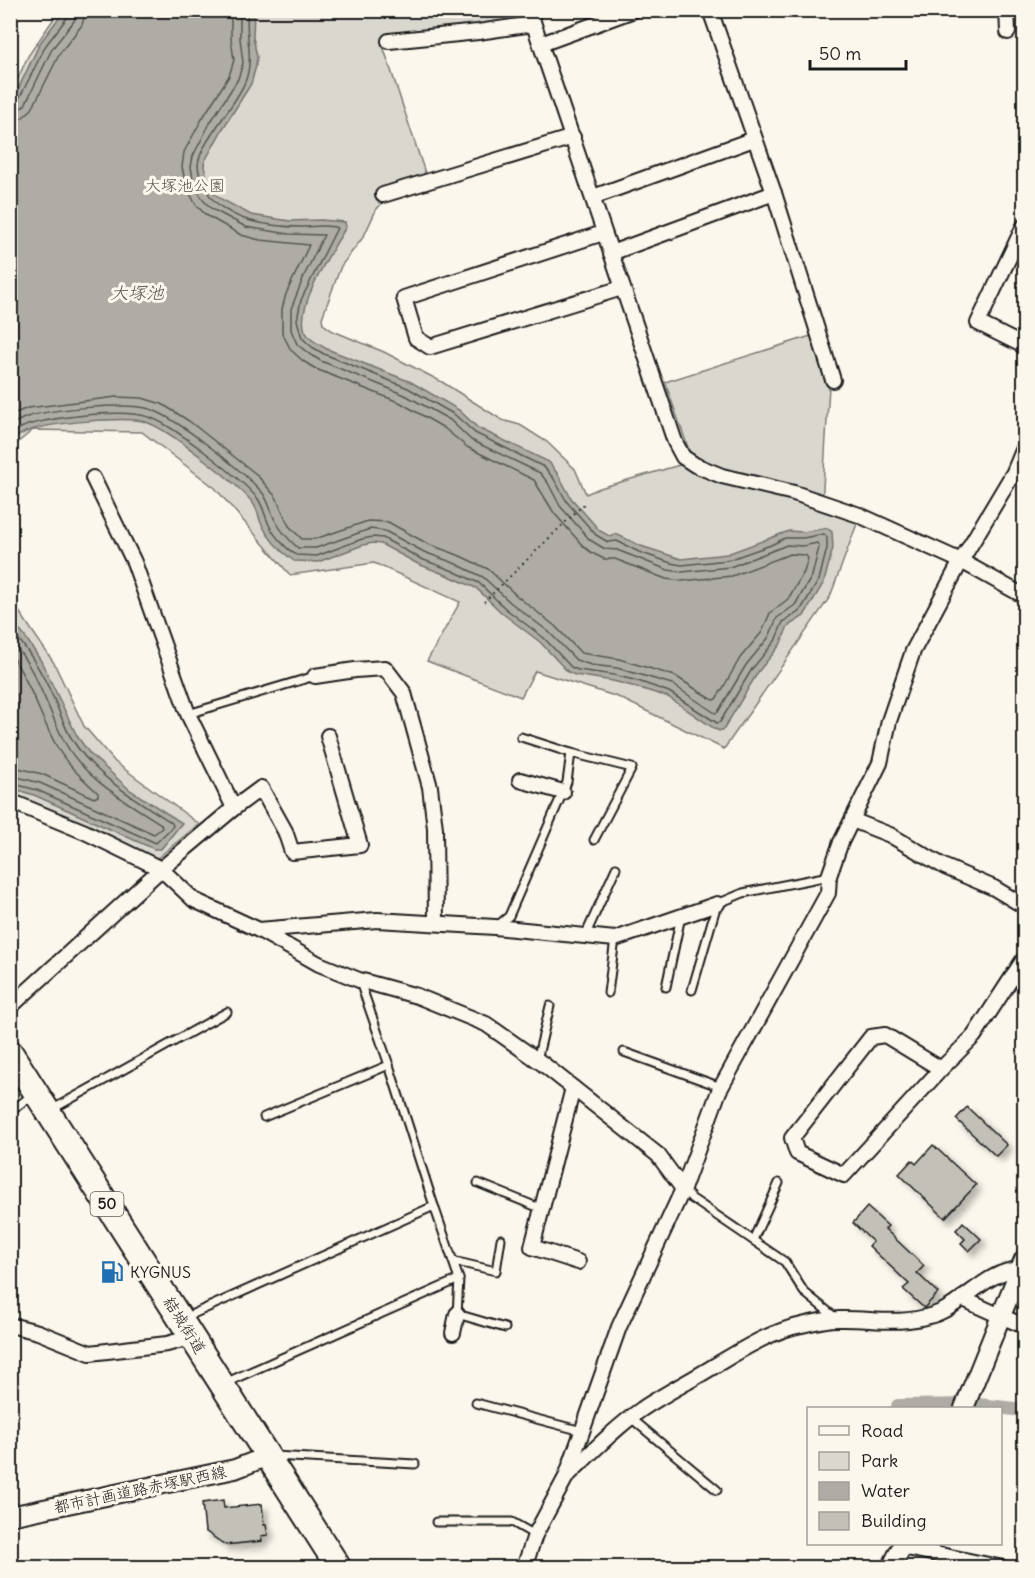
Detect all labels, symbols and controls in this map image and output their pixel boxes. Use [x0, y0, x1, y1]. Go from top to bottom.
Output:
scale bar [810, 33, 906, 71]
text: 50 m [819, 42, 861, 65]
park label: 大塚池公園 [145, 175, 225, 195]
water label: 大塚池 [110, 281, 165, 304]
road number: 50 [90, 1192, 124, 1216]
fuel station icon: KYGNUS [99, 1259, 125, 1285]
place label: KYGNUS [130, 1262, 191, 1282]
street label: 結城街道 [160, 1293, 210, 1357]
legend [807, 1407, 1002, 1545]
text: Road [861, 1419, 904, 1442]
text: Park [861, 1449, 898, 1472]
street label: 都市計画道路赤塚駅西線 [52, 1461, 228, 1517]
text: Water [861, 1479, 911, 1502]
text: Building [861, 1509, 926, 1532]

